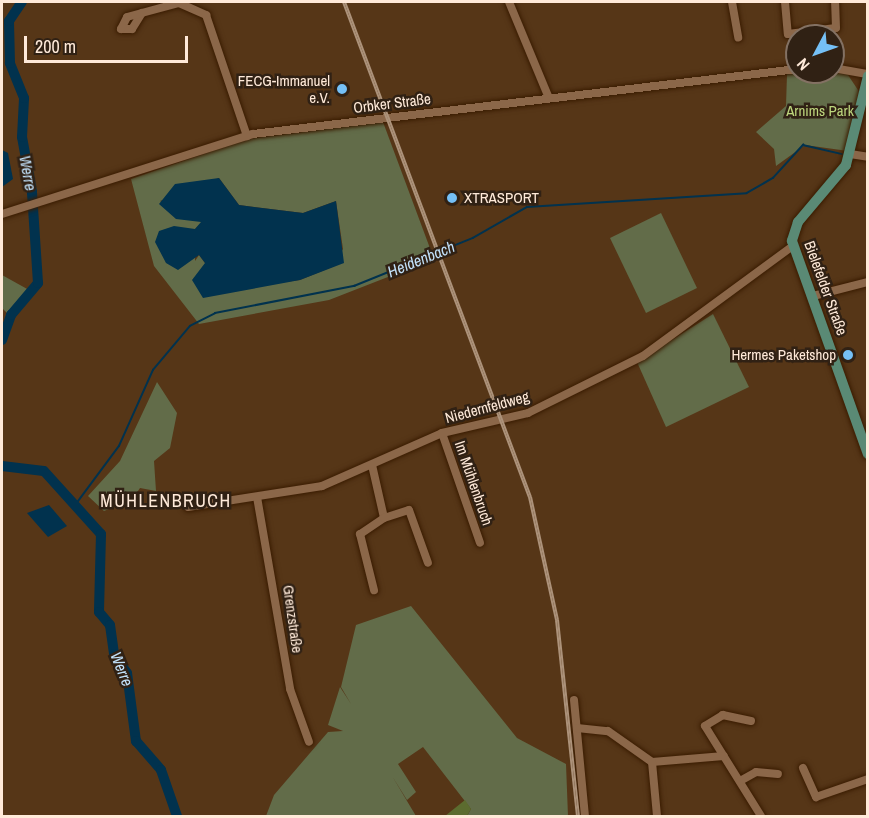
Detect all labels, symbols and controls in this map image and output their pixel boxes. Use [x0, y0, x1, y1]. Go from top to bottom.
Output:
scale bar [27, 24, 190, 62]
north arrow [785, 24, 845, 84]
text: 200 m [35, 34, 76, 59]
text: N [792, 54, 814, 75]
place label: FECG-Immanuel e.V. [238, 71, 330, 106]
marker: FECG-Immanuel e.V. [335, 82, 349, 96]
street label: Orbker Straße [352, 89, 432, 117]
park label: Arnims Park [786, 102, 854, 120]
water label: Werre [15, 154, 41, 192]
place label: XTRASPORT [464, 189, 539, 207]
marker: XTRASPORT [445, 191, 459, 205]
water label: Heidenbach [385, 237, 457, 281]
street label: Bielefelder Straße [801, 238, 851, 338]
place label: Hermes Paketshop [731, 346, 836, 364]
marker: Hermes Paketshop [841, 348, 855, 362]
street label: Niedernfeldweg [443, 387, 531, 427]
street label: Im Mühlenbruch [451, 438, 497, 528]
district label: MÜHLENBRUCH [100, 490, 232, 512]
street label: Grenzstraße [279, 584, 307, 654]
water label: Werre [106, 649, 138, 689]

